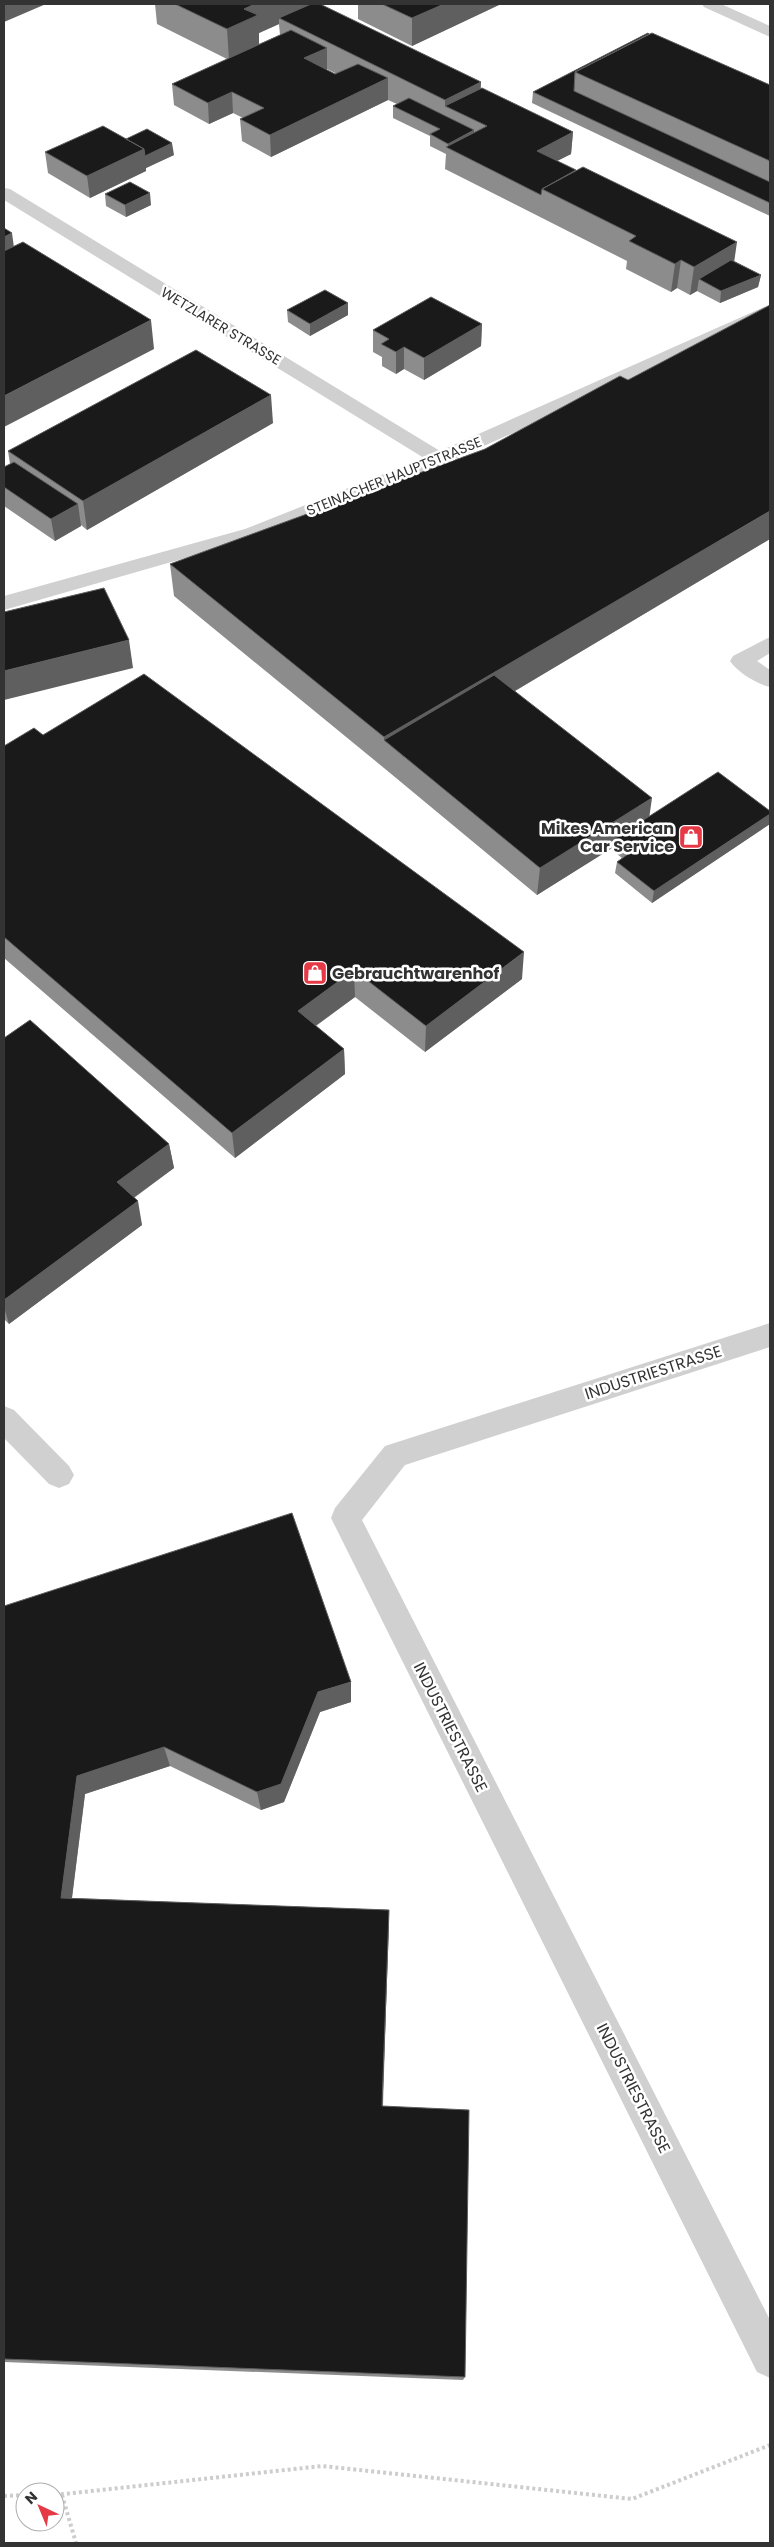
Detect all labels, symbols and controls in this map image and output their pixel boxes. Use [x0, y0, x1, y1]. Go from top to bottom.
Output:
street label: WETZLARER STRASSE [157, 282, 285, 370]
street label: STEINACHER HAUPTSTRASSE [303, 432, 485, 520]
place label: Mikes American Car Service [541, 817, 674, 858]
shop icon: Mikes American Car Service [678, 824, 704, 850]
shop icon: Gebrauchtwarenhof [302, 960, 328, 986]
place label: Gebrauchtwarenhof [332, 962, 500, 985]
street label: INDUSTRIESTRASSE [582, 1339, 725, 1405]
street label: INDUSTRIESTRASSE [408, 1658, 493, 1796]
street label: INDUSTRIESTRASSE [591, 2019, 676, 2157]
north arrow [15, 2482, 65, 2532]
text: N [20, 2487, 42, 2508]

